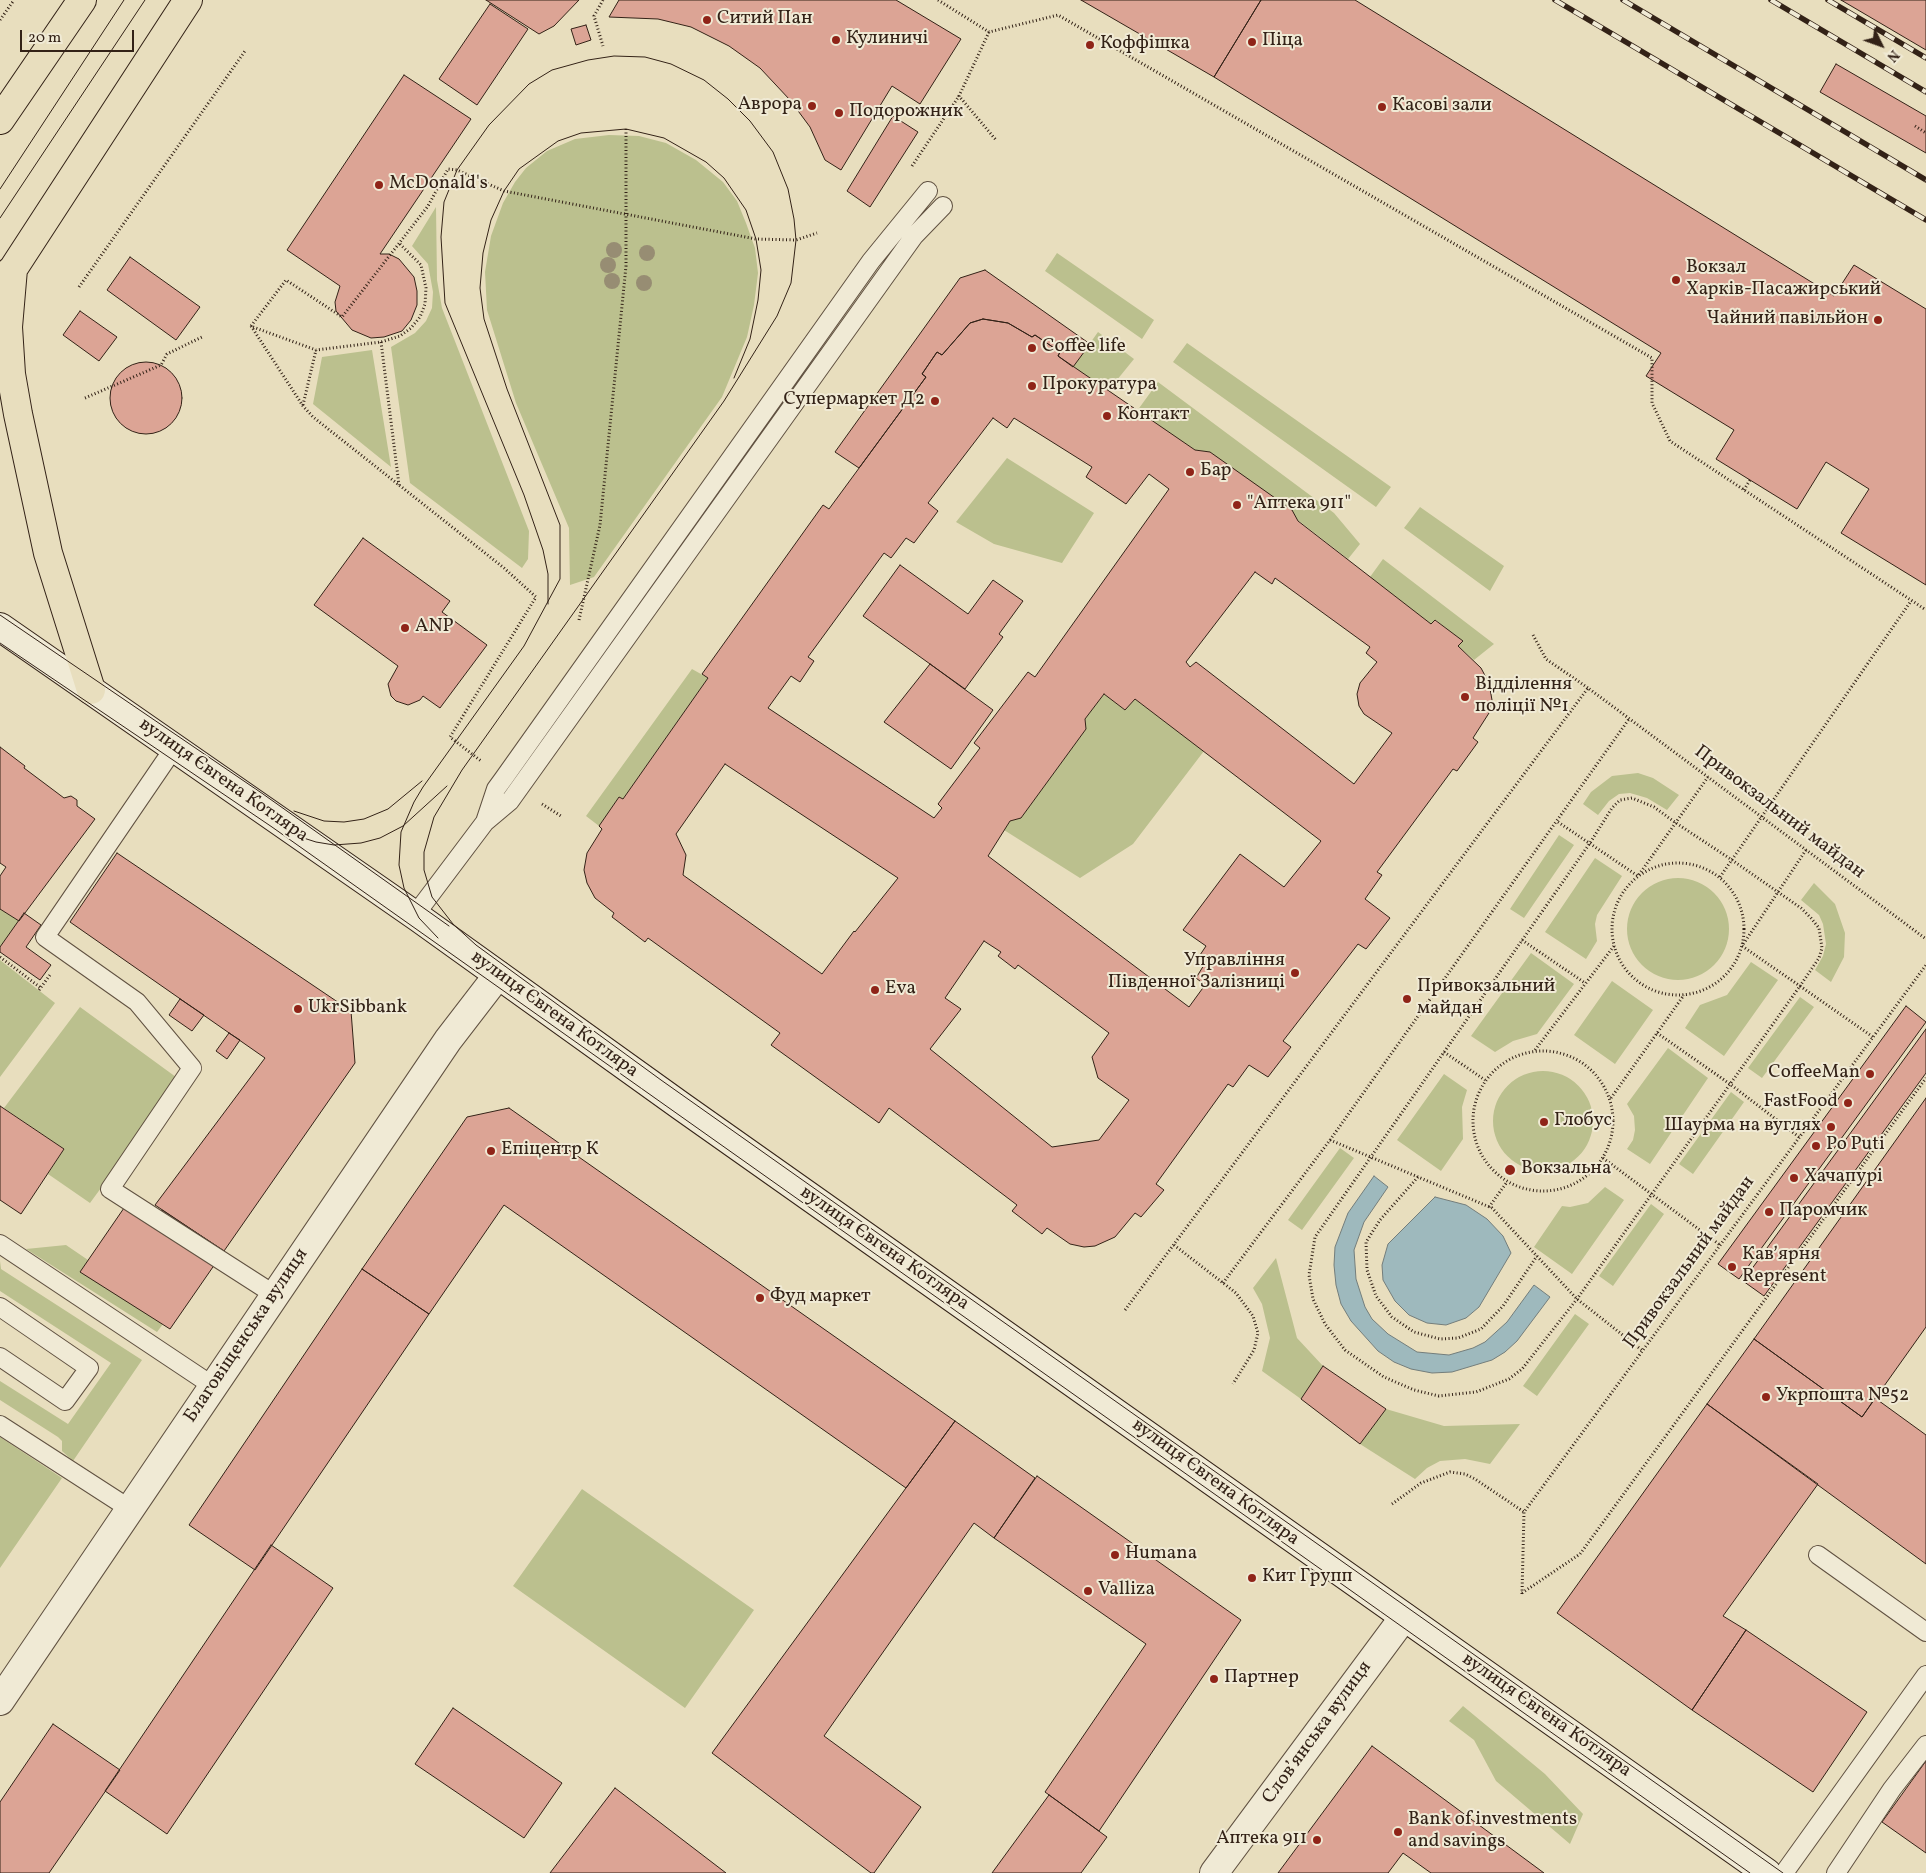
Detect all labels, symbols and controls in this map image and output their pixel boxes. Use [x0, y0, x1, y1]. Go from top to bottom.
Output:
place label: Ситий Пан [717, 9, 812, 31]
marker: Ситий Пан [701, 14, 713, 26]
scale bar [22, 20, 136, 52]
north arrow [1856, 20, 1906, 70]
text: 20 m [28, 28, 61, 49]
place label: Кулиничі [846, 29, 928, 51]
place label: Піца [1262, 31, 1303, 53]
marker: Кулиничі [830, 34, 842, 46]
place label: Коффішка [1100, 34, 1190, 56]
marker: Піца [1246, 36, 1258, 48]
marker: Коффішка [1084, 39, 1096, 51]
text: N [1882, 45, 1903, 66]
place label: Аврора [738, 95, 802, 117]
place label: Касові зали [1392, 96, 1492, 118]
marker: Аврора [806, 100, 818, 112]
marker: Касові зали [1376, 101, 1388, 113]
place label: Подорожник [849, 102, 963, 124]
marker: Подорожник [833, 107, 845, 119]
place label: McDonald's [389, 174, 488, 196]
marker: McDonald's [373, 179, 385, 191]
place label: Вокзал Харків-Пасажирський [1686, 258, 1881, 302]
marker: Вокзал Харків-Пасажирський [1670, 274, 1682, 286]
place label: Чайний павільйон [1706, 309, 1868, 331]
marker: Чайний павільйон [1872, 314, 1884, 326]
place label: Coffee life [1042, 337, 1126, 359]
marker: Coffee life [1026, 342, 1038, 354]
place label: Прокуратура [1042, 375, 1157, 397]
marker: Прокуратура [1026, 380, 1038, 392]
place label: Супермаркет Д2 [784, 390, 925, 412]
marker: Супермаркет Д2 [929, 395, 941, 407]
place label: Контакт [1117, 405, 1189, 427]
marker: Контакт [1101, 410, 1113, 422]
place label: Бар [1200, 461, 1231, 483]
marker: Бар [1184, 466, 1196, 478]
place label: "Аптека 911" [1247, 494, 1351, 516]
marker: "Аптека 911" [1231, 499, 1243, 511]
place label: ANP [415, 617, 454, 639]
marker: ANP [399, 622, 411, 634]
place label: Відділення поліції №1 [1475, 675, 1572, 719]
marker: Відділення поліції №1 [1459, 691, 1471, 703]
street label: вулиця Євгена Котляра [134, 714, 312, 848]
street label: Привокзальний майдан [1689, 741, 1869, 885]
street label: вулиця Євгена Котляра [466, 947, 642, 1083]
place label: Управління Південної Залізниці [1108, 951, 1285, 995]
marker: Управління Південної Залізниці [1289, 967, 1301, 979]
place label: Привокзальний майдан [1417, 977, 1555, 1021]
place label: Eva [885, 979, 916, 1001]
marker: Eva [869, 984, 881, 996]
marker: Привокзальний майдан [1401, 993, 1413, 1005]
place label: UkrSibbank [308, 998, 407, 1020]
marker: UkrSibbank [292, 1003, 304, 1015]
place label: CoffeeMan [1768, 1063, 1860, 1085]
marker: CoffeeMan [1864, 1068, 1876, 1080]
place label: FastFood [1763, 1092, 1838, 1114]
marker: FastFood [1842, 1097, 1854, 1109]
place label: Глобус [1554, 1111, 1612, 1133]
marker: Глобус [1538, 1116, 1550, 1128]
place label: Шаурма на вуглях [1664, 1116, 1821, 1138]
marker: Шаурма на вуглях [1825, 1121, 1837, 1133]
place label: Po Puti [1826, 1135, 1885, 1157]
place label: Епіцентр К [501, 1140, 599, 1162]
marker: Po Puti [1810, 1140, 1822, 1152]
marker: Епіцентр К [485, 1145, 497, 1157]
place label: Вокзальна [1521, 1159, 1611, 1181]
marker: Вокзальна [1503, 1163, 1517, 1177]
place label: Хачапурі [1804, 1167, 1883, 1189]
street label: Привокзальний майдан [1620, 1172, 1760, 1354]
marker: Хачапурі [1788, 1172, 1800, 1184]
street label: вулиця Євгена Котляра [795, 1182, 973, 1316]
place label: Паромчик [1779, 1201, 1867, 1223]
marker: Паромчик [1763, 1206, 1775, 1218]
street label: Благовіщенська вулиця [180, 1244, 314, 1428]
place label: Кавʼярня Represent [1742, 1245, 1827, 1289]
marker: Кавʼярня Represent [1726, 1261, 1738, 1273]
place label: Фуд маркет [770, 1287, 871, 1309]
marker: Фуд маркет [754, 1292, 766, 1304]
place label: Укрпошта №52 [1776, 1386, 1909, 1408]
marker: Укрпошта №52 [1760, 1391, 1772, 1403]
street label: вулиця Євгена Котляра [1127, 1415, 1303, 1551]
place label: Humana [1125, 1544, 1197, 1566]
marker: Humana [1109, 1549, 1121, 1561]
place label: Кит Групп [1262, 1567, 1353, 1589]
marker: Кит Групп [1246, 1572, 1258, 1584]
place label: Valliza [1098, 1580, 1155, 1602]
marker: Valliza [1082, 1585, 1094, 1597]
street label: вулиця Євгена Котляра [1457, 1649, 1635, 1783]
street label: Слов’янська вулиця [1259, 1657, 1377, 1809]
place label: Партнер [1224, 1668, 1299, 1690]
marker: Партнер [1208, 1673, 1220, 1685]
place label: Bank of investments and savings [1408, 1810, 1577, 1854]
marker: Bank of investments and savings [1392, 1826, 1404, 1838]
place label: Аптека 911 [1216, 1829, 1307, 1851]
marker: Аптека 911 [1311, 1834, 1323, 1846]

